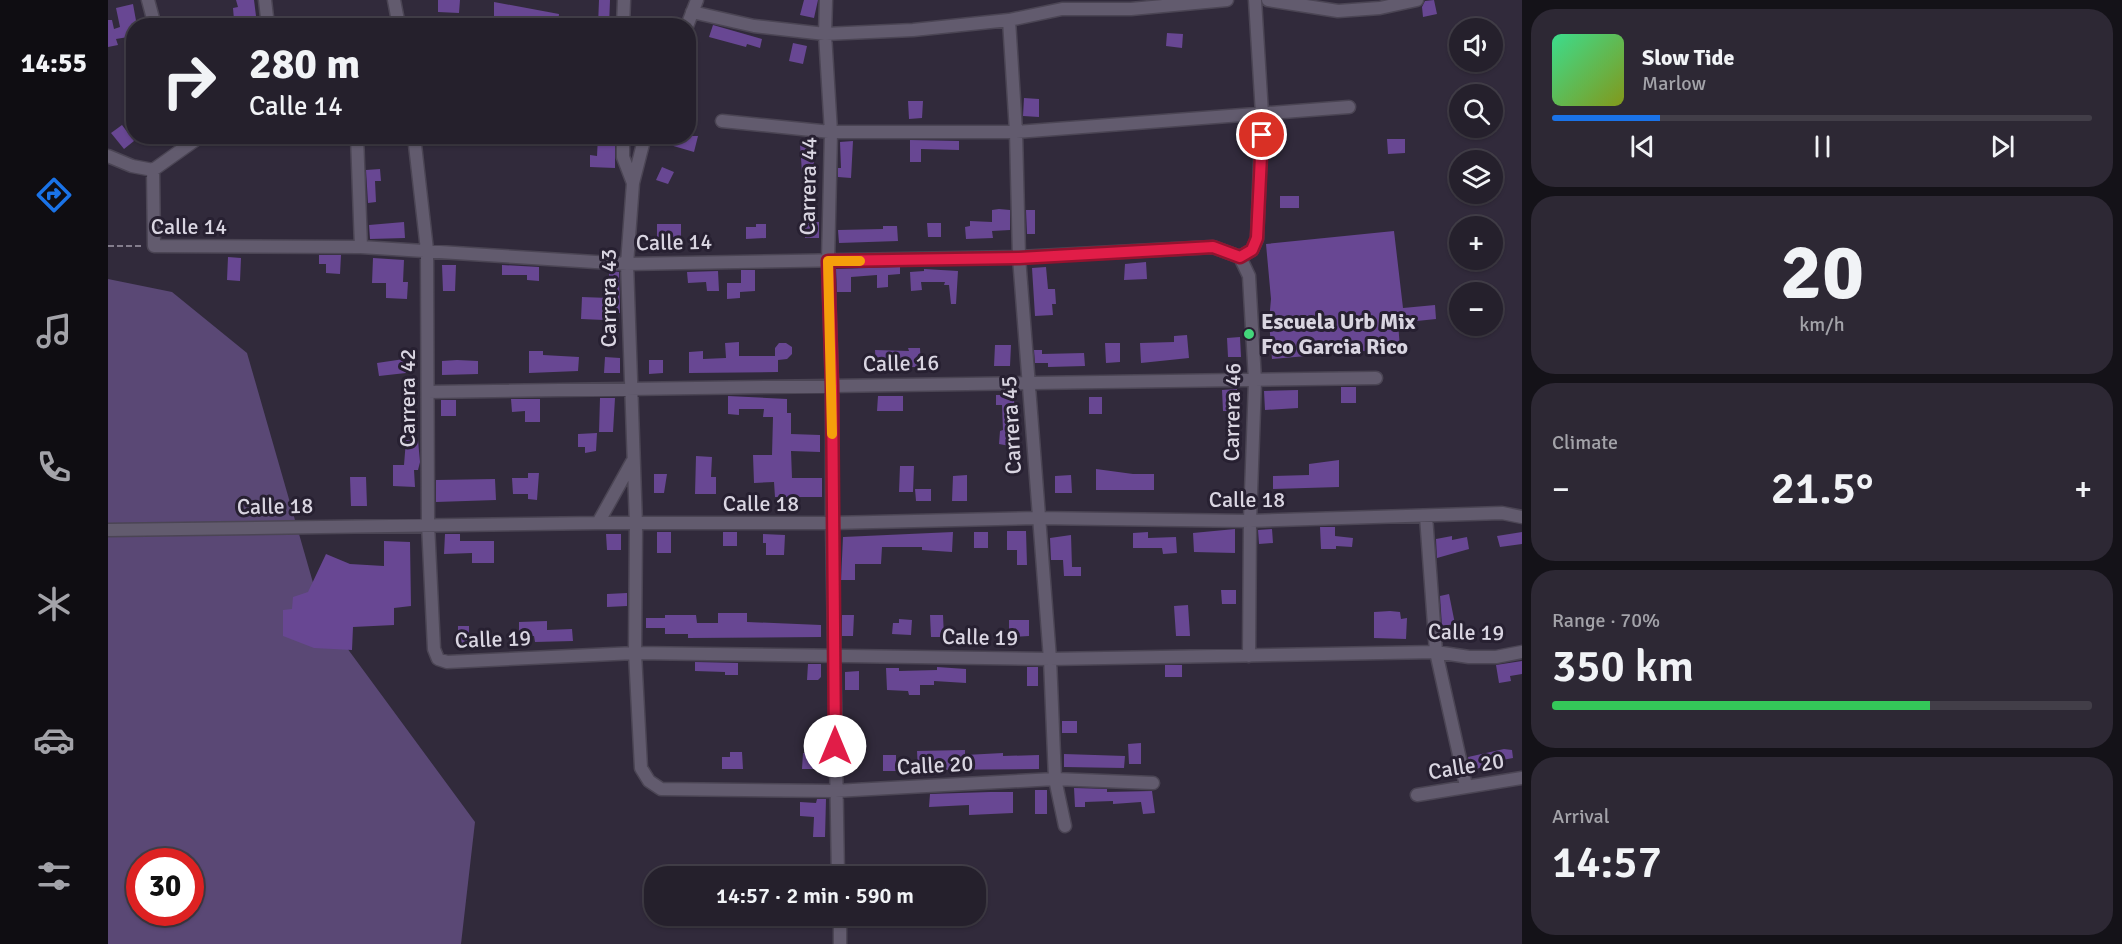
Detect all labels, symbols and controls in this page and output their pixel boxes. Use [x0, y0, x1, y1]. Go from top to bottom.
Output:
map controls [1449, 18, 1503, 336]
button: sound [1449, 18, 1503, 72]
text: 280 m [249, 39, 360, 90]
icon: right [150, 42, 228, 120]
text: Slow Tide [1642, 44, 1734, 71]
text: 14:55 [21, 47, 87, 80]
text: Marlow [1642, 71, 1706, 96]
button: search [1449, 84, 1503, 138]
text: Calle 14 [249, 90, 343, 123]
pin [1236, 109, 1287, 160]
icon: arrive [1245, 118, 1278, 151]
icon: previous [1626, 130, 1659, 163]
icon: pause [1806, 130, 1839, 163]
icon: next [1986, 130, 2019, 163]
street label: Carrera 44 [794, 136, 822, 236]
button: layers [1449, 150, 1503, 204]
icon: directions [33, 174, 75, 216]
street label: Calle 14 [151, 213, 227, 240]
button: + [1449, 216, 1503, 270]
text: 20 [1780, 225, 1864, 321]
street label: Calle 14 [636, 228, 713, 256]
street label: Carrera 43 [595, 249, 622, 347]
button: − [1449, 282, 1503, 336]
place label: Escuela Urb Mix Fco Garcia Rico [1261, 308, 1416, 360]
icon: music [33, 310, 75, 352]
text: km/h [1799, 312, 1845, 337]
marker: Escuela Urb Mix Fco Garcia Rico [1242, 327, 1256, 341]
street label: Carrera 42 [394, 349, 421, 447]
street label: Calle 16 [863, 349, 939, 377]
street label: Carrera 46 [1218, 362, 1246, 462]
street label: Carrera 45 [995, 375, 1027, 475]
text: Climate [1552, 430, 1618, 455]
icon: phone [33, 446, 75, 488]
text: 21.5° [1771, 461, 1873, 516]
text: − [1552, 469, 1570, 510]
text: + [2074, 469, 2092, 510]
street label: Calle 18 [1209, 486, 1285, 513]
street label: Calle 18 [723, 490, 799, 517]
street label: Calle 18 [237, 492, 313, 520]
icon: climate [33, 583, 75, 625]
text: Range · 70% [1552, 608, 1660, 633]
street label: Calle 19 [1428, 618, 1504, 646]
street label: Calle 19 [942, 623, 1018, 651]
street label: Calle 19 [454, 624, 532, 654]
text: 350 km [1552, 639, 1694, 694]
position arrow [803, 714, 867, 778]
icon: car [33, 719, 75, 761]
street label: Calle 20 [1426, 747, 1506, 785]
street label: Calle 20 [896, 750, 974, 780]
text: Arrival [1552, 804, 1610, 829]
text: 14:57 [1552, 835, 1662, 890]
speed limit sign: 30 [126, 848, 204, 926]
icon: filters [33, 855, 75, 897]
text: 14:57 · 2 min · 590 m [716, 882, 914, 909]

